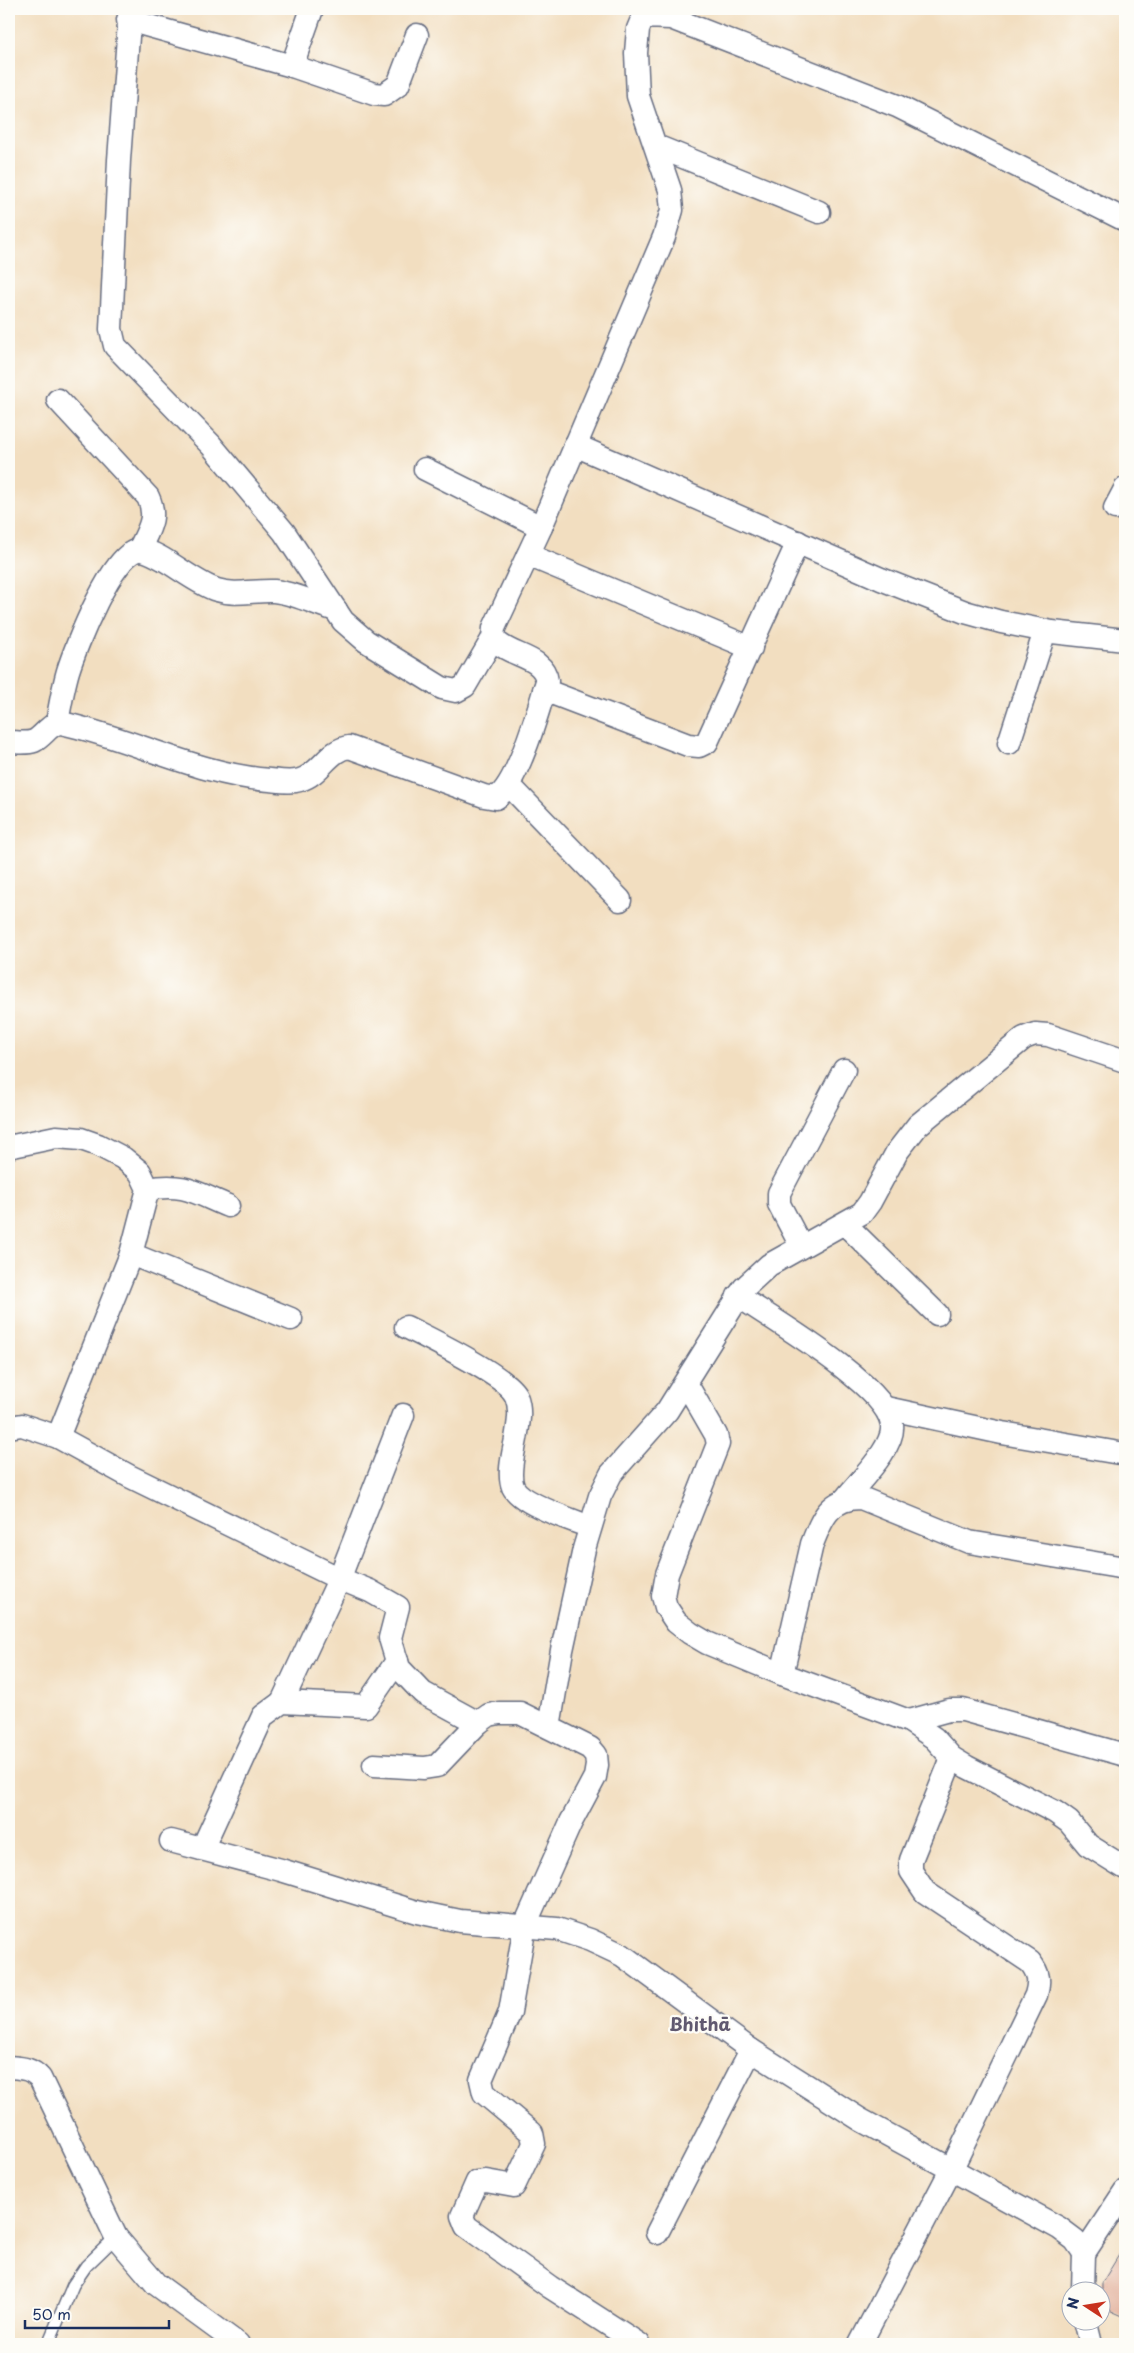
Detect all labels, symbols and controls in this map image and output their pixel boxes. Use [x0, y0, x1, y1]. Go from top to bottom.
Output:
district label: Bhithā [669, 2010, 731, 2037]
north arrow [1062, 2280, 1112, 2330]
text: N [1061, 2296, 1084, 2311]
scale bar [25, 2298, 169, 2330]
text: 50 m [32, 2302, 71, 2325]

